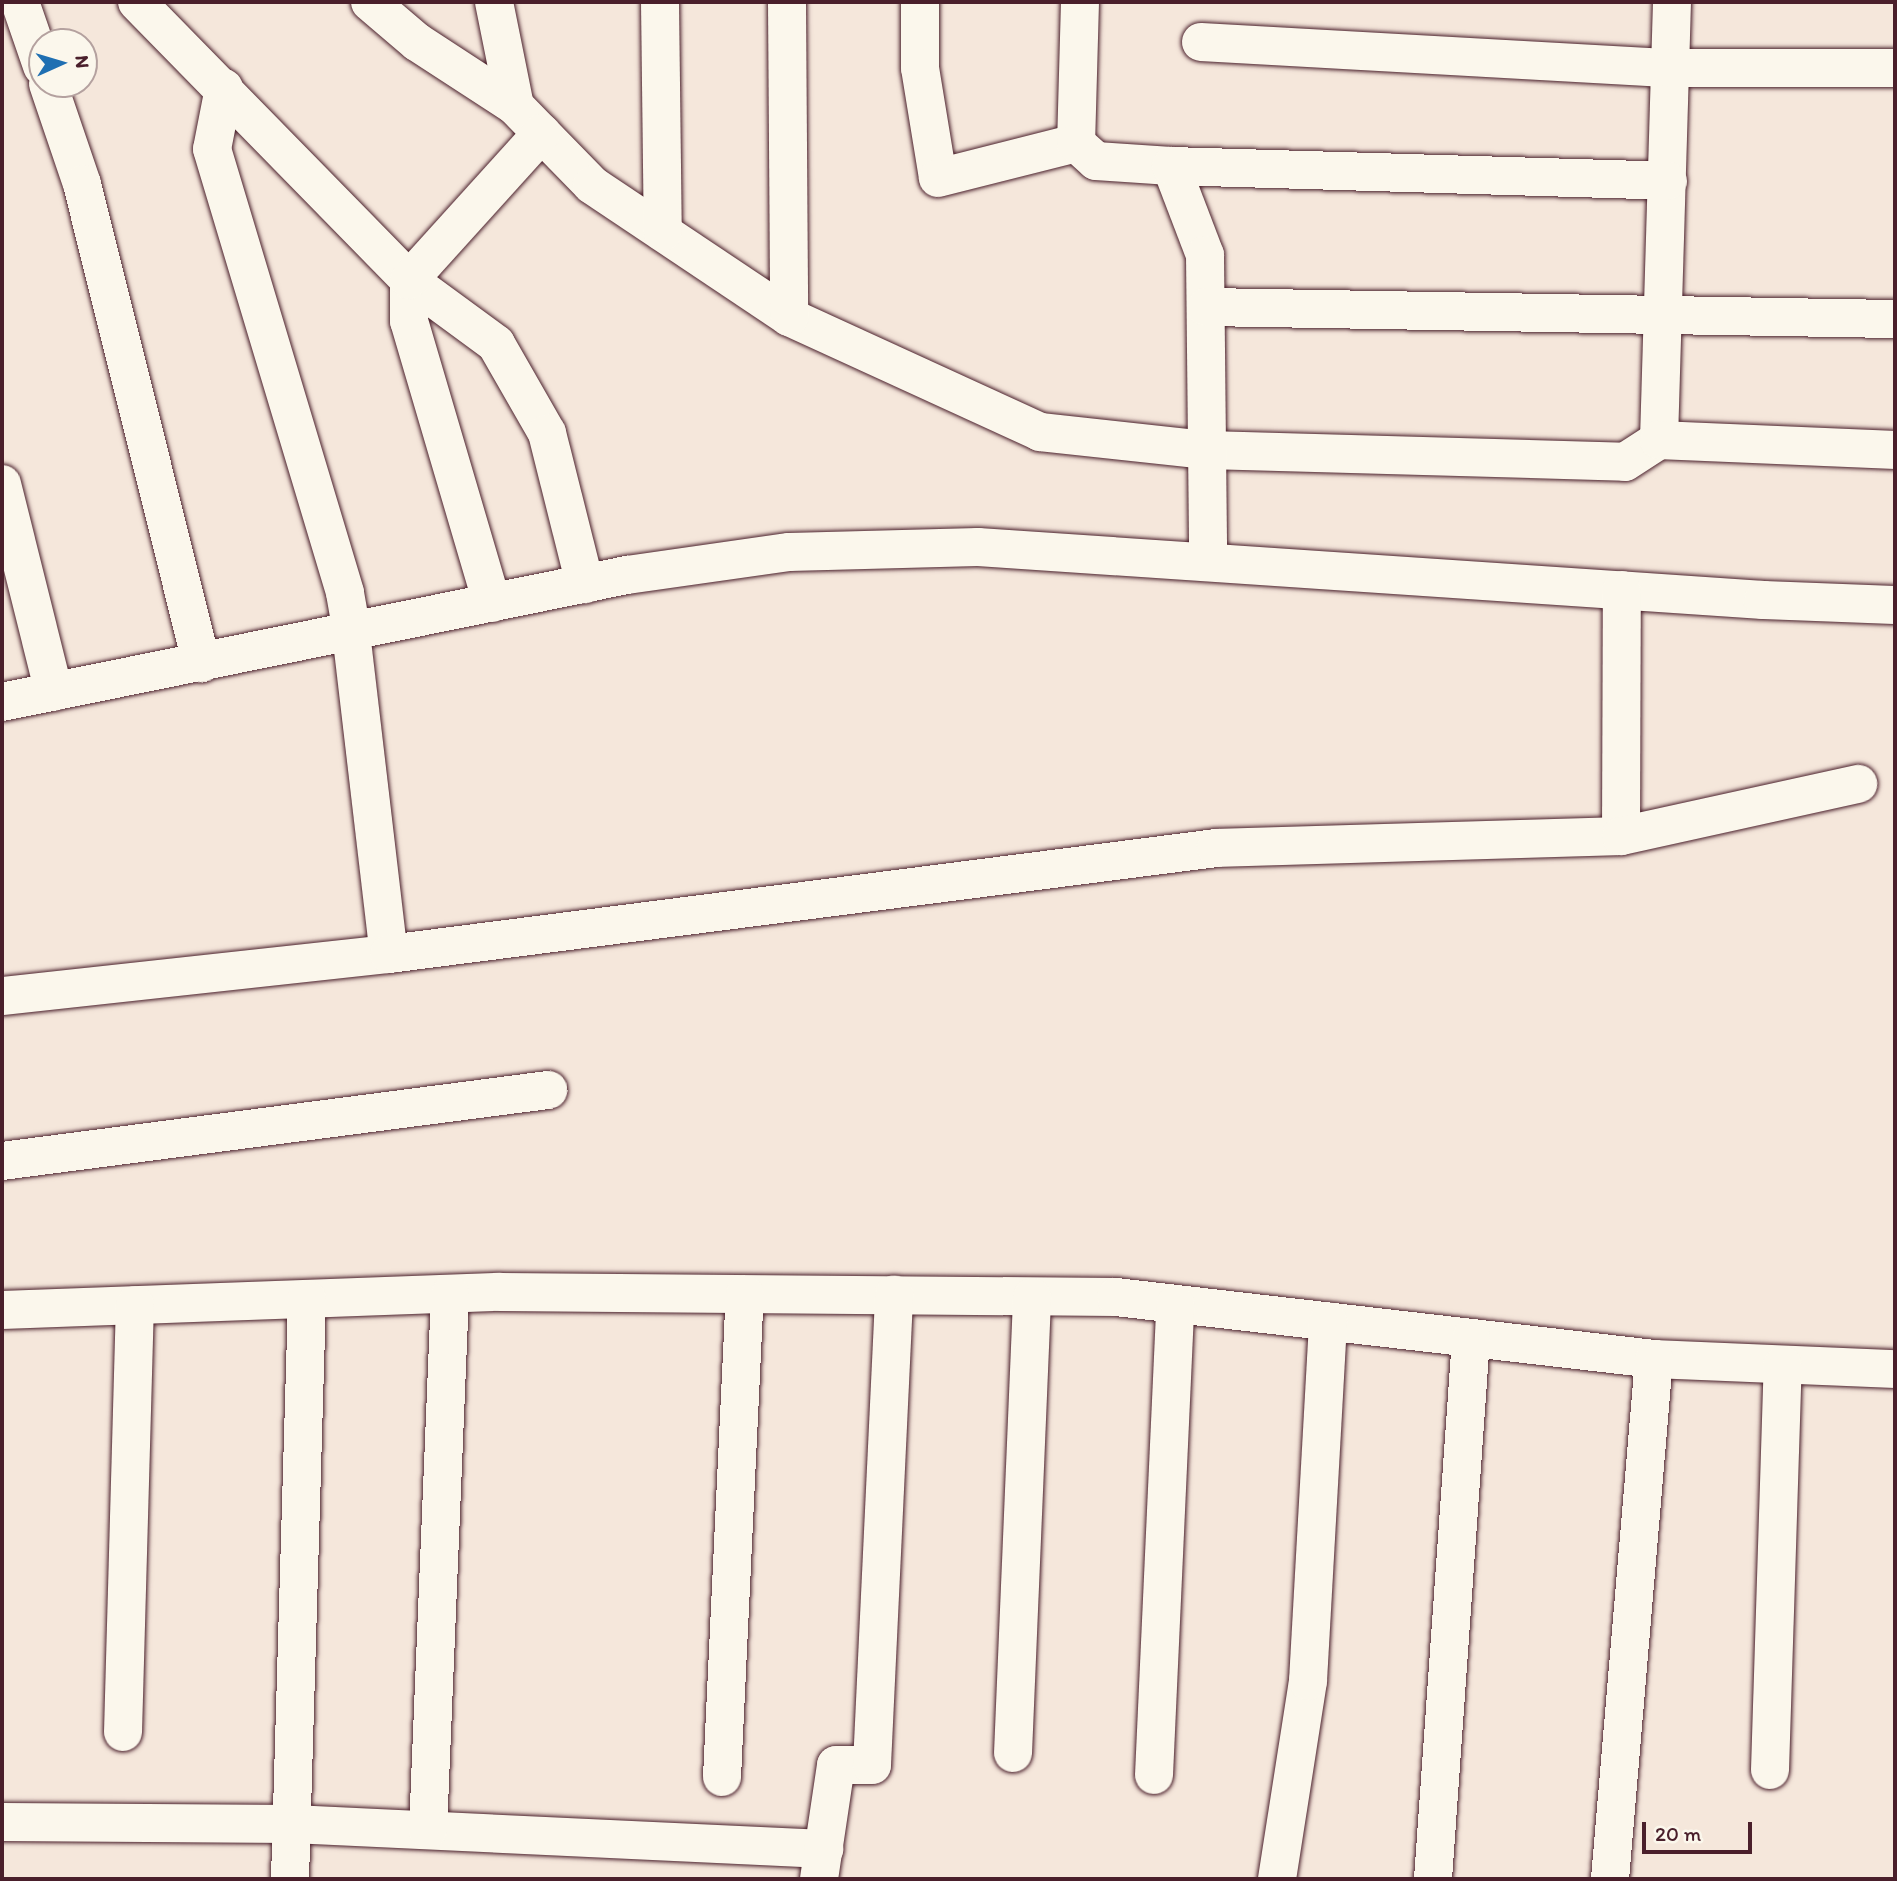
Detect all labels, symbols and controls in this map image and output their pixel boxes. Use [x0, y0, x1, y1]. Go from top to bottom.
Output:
north arrow [28, 28, 98, 98]
text: N [71, 54, 94, 69]
scale bar [1645, 1808, 1755, 1852]
text: 20 m [1655, 1821, 1701, 1846]

